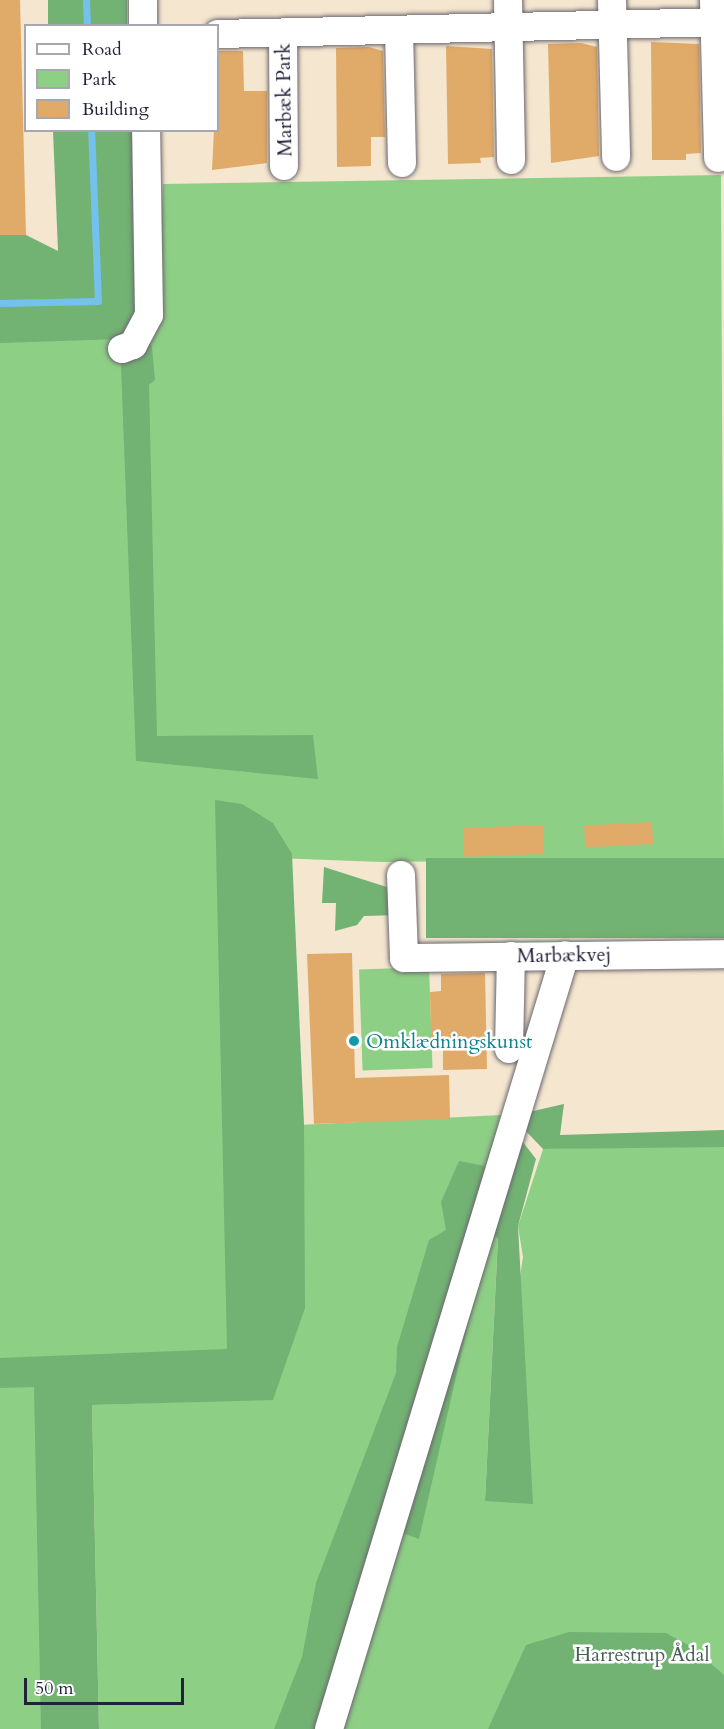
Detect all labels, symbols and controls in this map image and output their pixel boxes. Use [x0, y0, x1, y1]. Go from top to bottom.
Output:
legend [24, 24, 219, 132]
text: Road [82, 37, 122, 62]
street label: Marbæk Park [271, 43, 297, 157]
text: Park [82, 67, 117, 92]
text: Building [82, 97, 149, 122]
street label: Marbækvej [517, 942, 611, 968]
place label: Omklædningskunst [366, 1029, 532, 1053]
marker: Omklædningskunst [347, 1034, 361, 1048]
park label: Harrestrup Ådal [575, 1642, 709, 1666]
scale bar [27, 1666, 188, 1704]
text: 50 m [35, 1676, 74, 1701]

